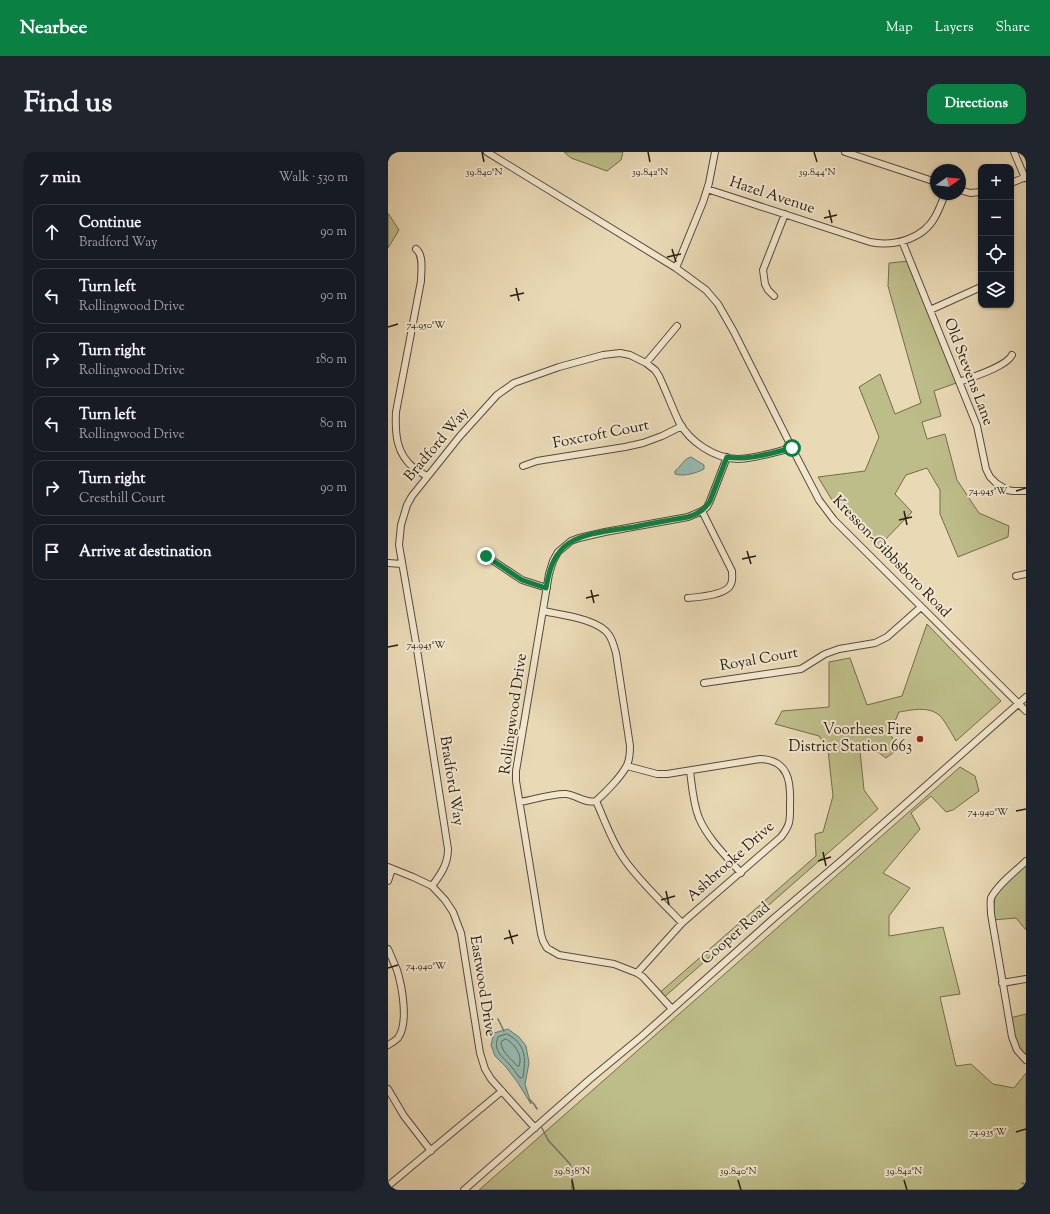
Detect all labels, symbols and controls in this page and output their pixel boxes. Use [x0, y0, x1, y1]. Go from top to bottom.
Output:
text: Nearbee [20, 15, 87, 42]
text: Map [886, 18, 913, 38]
text: Layers [935, 18, 973, 38]
text: Share [995, 18, 1030, 38]
text: Find us [24, 84, 112, 124]
button: Directions [927, 84, 1026, 124]
north arrow [930, 164, 966, 200]
map controls [978, 164, 1014, 308]
button: + [978, 164, 1014, 200]
text: 39.840°N [466, 165, 502, 180]
text: 39.842°N [632, 165, 668, 180]
text: 39.844°N [799, 165, 835, 180]
text: 7 min [40, 166, 81, 190]
text: Walk · 530 m [279, 169, 348, 187]
street label: Hazel Avenue [726, 172, 818, 220]
button: − [978, 200, 1014, 236]
text: Continue [79, 213, 141, 234]
icon: ahead [41, 221, 63, 243]
text: 90 m [320, 223, 347, 241]
text: Bradford Way [79, 234, 158, 252]
button: locate [978, 236, 1014, 272]
button: layers [978, 272, 1014, 308]
text: Turn left [79, 277, 136, 298]
icon: left [41, 285, 63, 307]
text: 90 m [320, 287, 347, 305]
text: Rollingwood Drive [79, 298, 185, 316]
street label: Old Stevens Lane [938, 315, 998, 429]
text: 74.950°W [407, 318, 445, 333]
text: Turn right [79, 341, 145, 362]
icon: right [41, 349, 63, 371]
text: 180 m [316, 351, 347, 369]
text: Rollingwood Drive [79, 362, 185, 380]
street label: Bradford Way [400, 403, 474, 486]
text: Turn left [79, 405, 136, 426]
icon: left [41, 413, 63, 435]
text: 80 m [320, 415, 347, 433]
street label: Foxcroft Court [551, 415, 651, 455]
text: Rollingwood Drive [79, 426, 185, 444]
route start [783, 439, 801, 457]
text: Turn right [79, 469, 145, 490]
icon: right [41, 477, 63, 499]
text: 90 m [320, 479, 347, 497]
text: 74.945°W [969, 484, 1007, 499]
text: Cresthill Court [79, 490, 165, 508]
street label: Kresson-Gibbsboro Road [827, 491, 955, 623]
icon: arrive [41, 541, 63, 563]
text: Arrive at destination [79, 542, 212, 563]
route end [477, 547, 495, 565]
text: 74.945°W [407, 638, 445, 653]
street label: Royal Court [718, 643, 800, 677]
street label: Rollingwood Drive [495, 652, 533, 776]
place label: Voorhees Fire District Station 663 [789, 720, 912, 758]
marker: Voorhees Fire District Station 663 [915, 734, 925, 744]
street label: Bradford Way [434, 735, 469, 828]
text: 74.940°W [968, 805, 1008, 820]
street label: Ashbrooke Drive [683, 817, 779, 907]
street label: Cooper Road [697, 898, 776, 970]
street label: Eastwood Drive [464, 934, 500, 1038]
text: 74.940°W [406, 959, 446, 974]
text: 74.935°W [969, 1125, 1007, 1140]
text: 39.838°N [554, 1164, 590, 1179]
text: 39.840°N [720, 1164, 756, 1179]
text: 39.842°N [886, 1164, 922, 1179]

